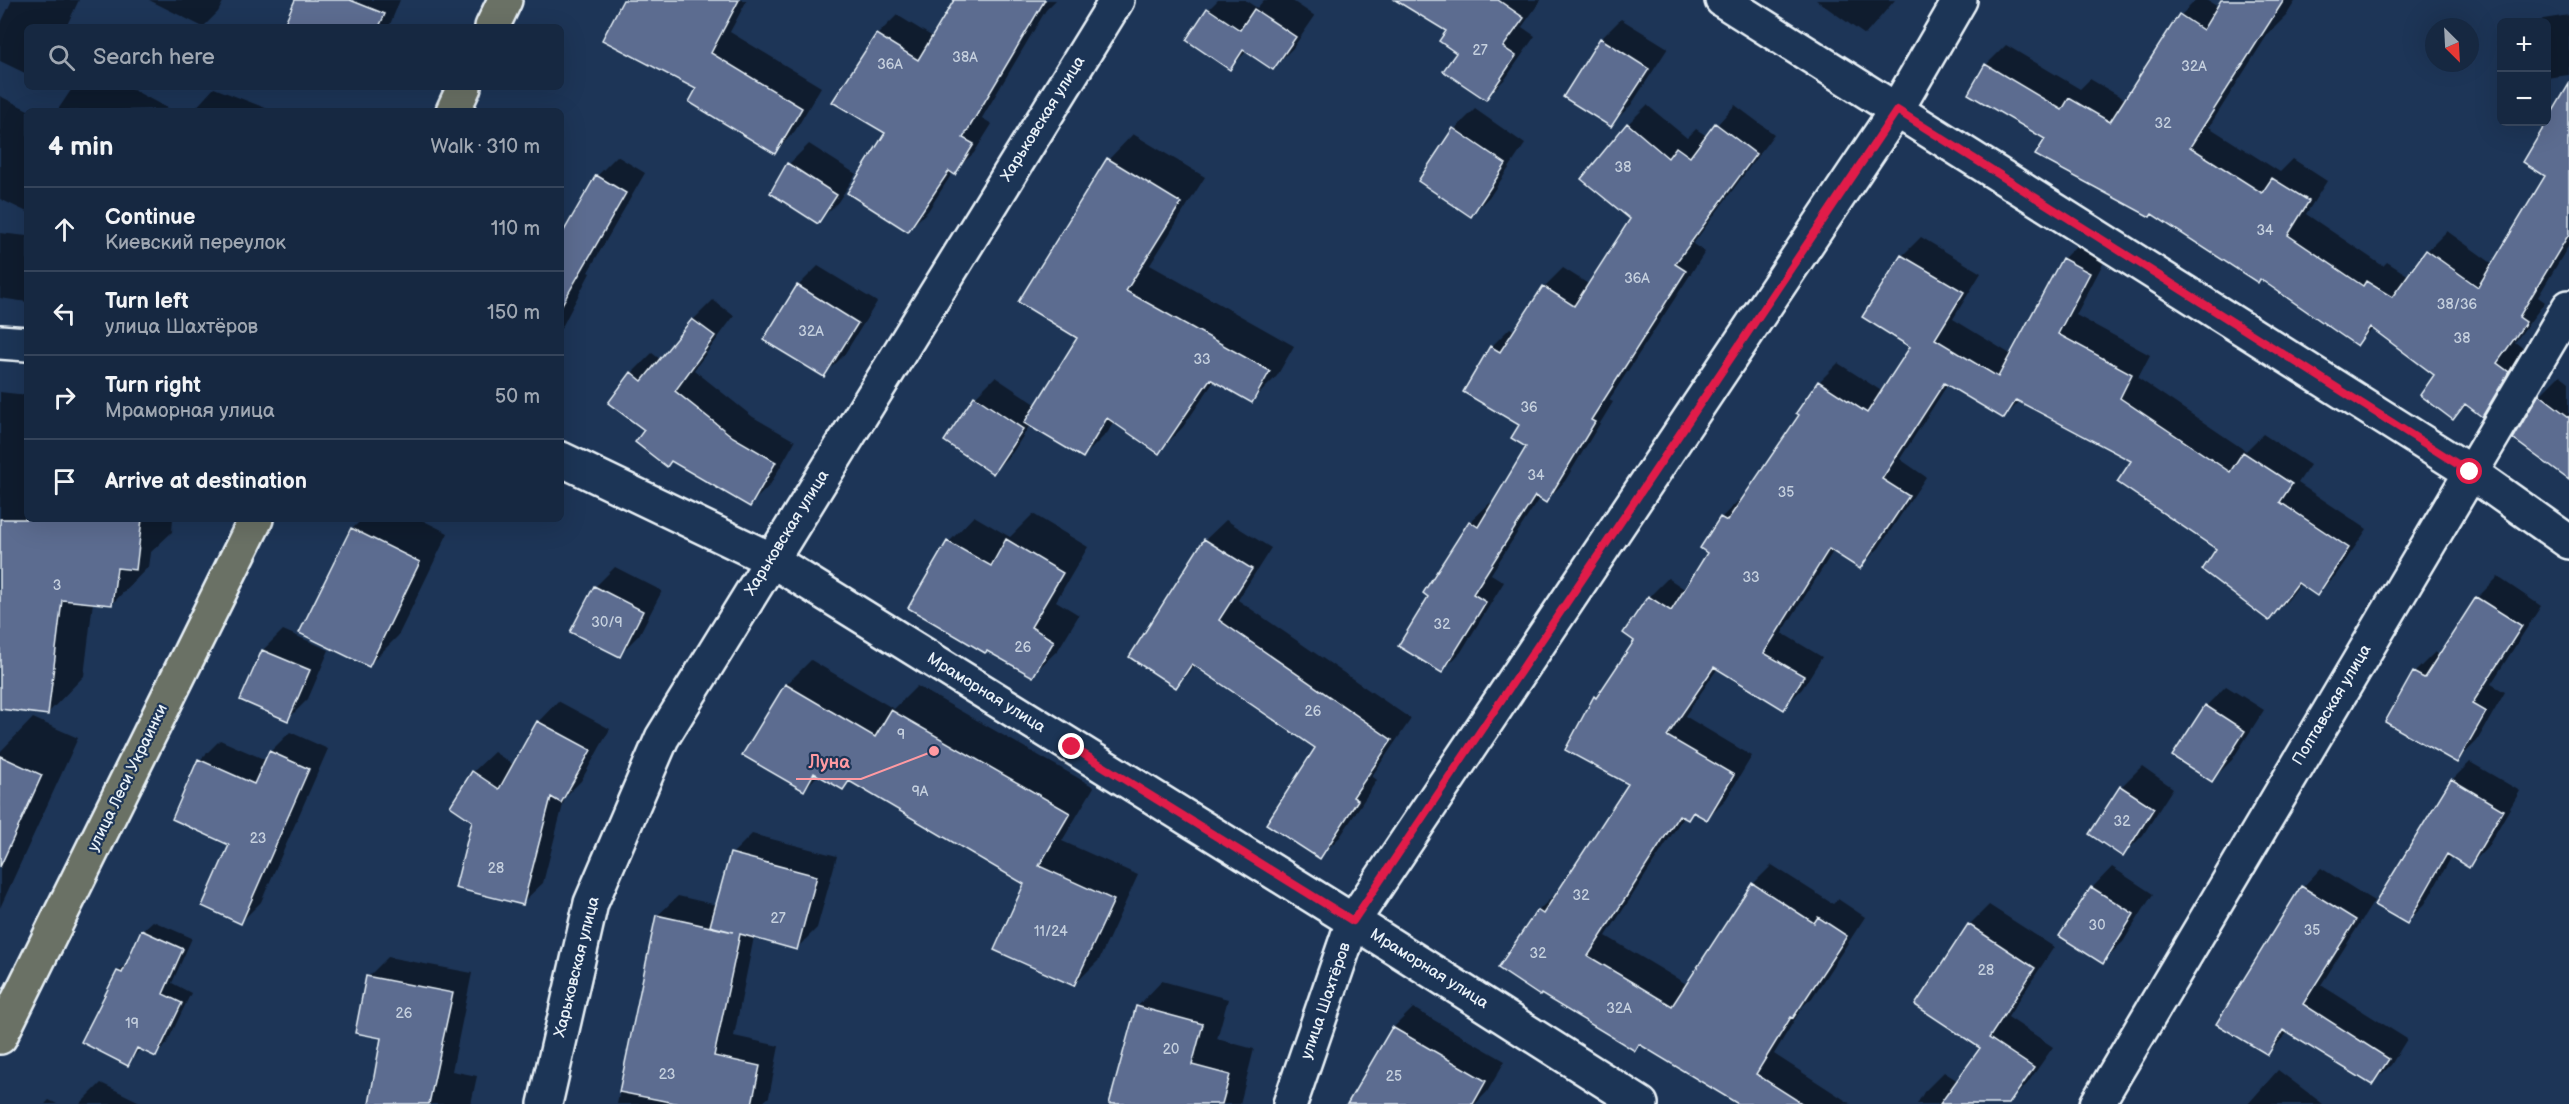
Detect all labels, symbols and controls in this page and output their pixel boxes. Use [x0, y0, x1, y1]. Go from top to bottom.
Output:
north arrow [2425, 18, 2479, 72]
map controls [2497, 18, 2551, 126]
button: + [2497, 18, 2551, 72]
search box [24, 24, 564, 90]
icon: search [45, 41, 78, 74]
house number: 27 [1472, 42, 1488, 59]
text: Search here [93, 44, 215, 71]
house number: 38А [952, 49, 978, 66]
street label: Харьковская улица [997, 52, 1090, 185]
house number: 36А [877, 56, 903, 73]
house number: 32А [2181, 58, 2207, 75]
button: − [2497, 72, 2551, 126]
house number: 32 [2155, 115, 2172, 132]
text: 4 min [48, 132, 113, 163]
text: Walk · 310 m [431, 135, 540, 159]
house number: 38 [1615, 159, 1631, 176]
text: Continue [105, 204, 195, 231]
icon: ahead [48, 213, 81, 246]
text: 110 m [491, 217, 540, 241]
house number: 34 [2256, 222, 2274, 239]
text: Киевский переулок [105, 231, 286, 255]
house number: 36А [1624, 270, 1650, 287]
text: Turn left [105, 288, 189, 315]
house number: 38/36 [2437, 296, 2478, 313]
icon: left [48, 297, 81, 330]
text: 150 m [487, 301, 540, 325]
text: улица Шахтёров [105, 315, 258, 339]
house number: 32А [798, 323, 824, 340]
house number: 38 [2454, 330, 2470, 347]
house number: 33 [1193, 351, 1211, 368]
text: Turn right [105, 372, 201, 399]
icon: right [48, 381, 81, 414]
text: 50 m [495, 385, 540, 409]
text: Мраморная улица [105, 399, 275, 423]
house number: 36 [1520, 399, 1538, 416]
route start [2456, 458, 2482, 484]
icon: arrive [48, 465, 81, 498]
street label: Харьковская улица [741, 466, 834, 599]
house number: 34 [1527, 467, 1545, 484]
text: Arrive at destination [105, 468, 307, 495]
house number: 35 [1778, 484, 1794, 501]
house number: 33 [1742, 569, 1760, 586]
house number: 3 [53, 577, 61, 594]
house number: 30/9 [591, 614, 623, 631]
house number: 32 [1434, 616, 1451, 633]
house number: 26 [1015, 639, 1032, 656]
street label: Полтавская улица [2289, 641, 2376, 769]
street label: Мраморная улица [923, 649, 1049, 737]
street label: улица Леси Украинки [84, 701, 172, 855]
house number: 26 [1305, 703, 1322, 720]
house number: 9 [897, 726, 905, 743]
route end [1058, 733, 1084, 759]
callout: Луна [796, 743, 861, 779]
text: Луна [807, 752, 850, 773]
house number: 9А [912, 783, 929, 800]
house number: 32 [2114, 813, 2131, 830]
house number: 23 [250, 830, 266, 847]
house number: 28 [488, 860, 504, 877]
house number: 32 [1573, 887, 1590, 904]
street label: Харьковская улица [550, 894, 604, 1039]
house number: 27 [770, 910, 786, 927]
house number: 30 [2089, 917, 2105, 934]
house number: 35 [2304, 922, 2320, 939]
house number: 11/24 [1034, 923, 1068, 940]
street label: Мраморная улица [1366, 925, 1492, 1013]
street label: улица Шахтёров [1297, 939, 1355, 1062]
house number: 32 [1530, 945, 1547, 962]
house number: 28 [1978, 962, 1994, 979]
house number: 32А [1606, 1000, 1632, 1017]
house number: 26 [396, 1005, 413, 1022]
house number: 19 [125, 1015, 139, 1032]
house number: 20 [1163, 1041, 1179, 1058]
house number: 23 [659, 1066, 675, 1083]
house number: 25 [1386, 1068, 1402, 1085]

